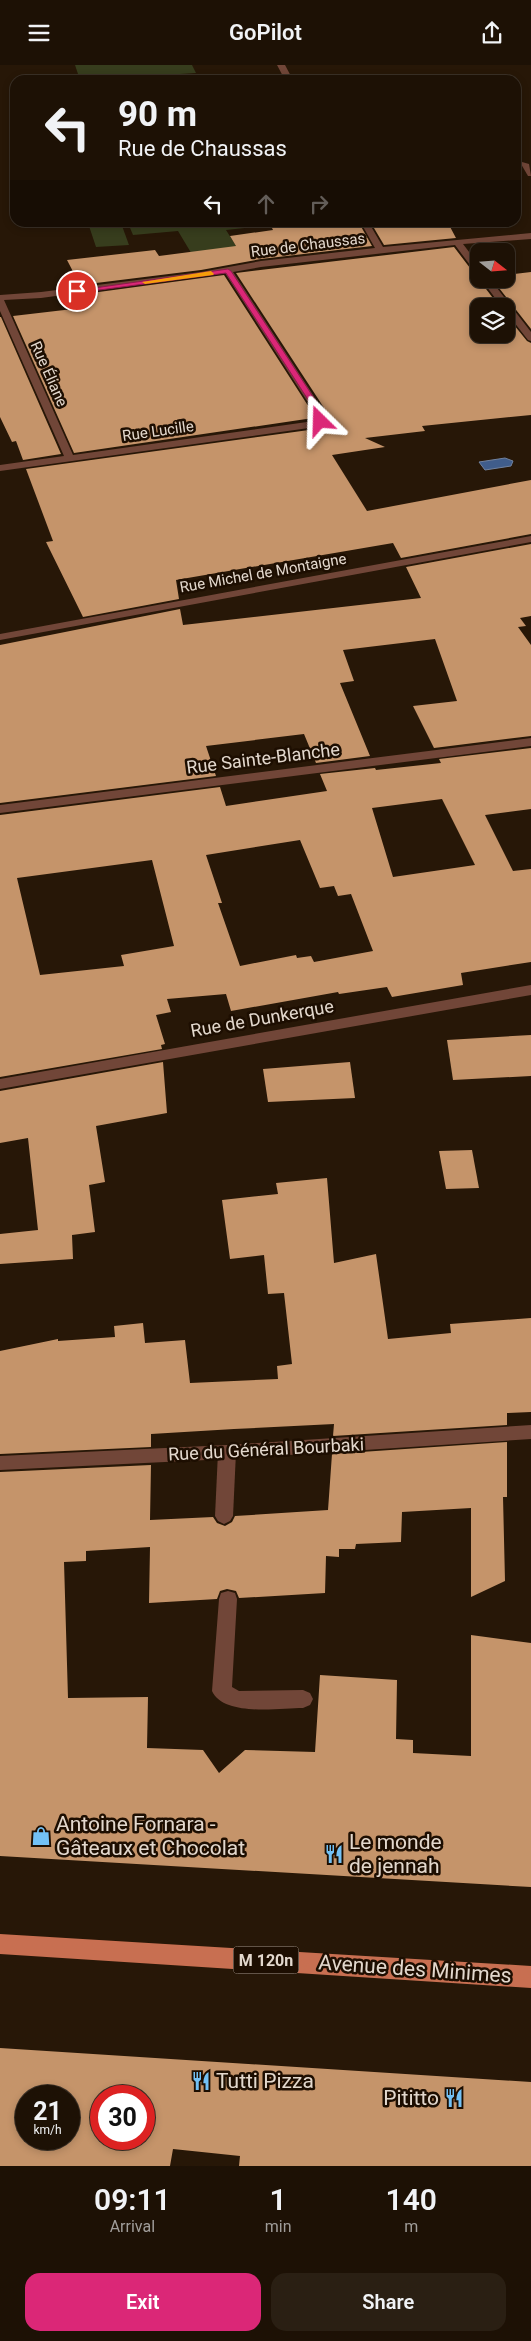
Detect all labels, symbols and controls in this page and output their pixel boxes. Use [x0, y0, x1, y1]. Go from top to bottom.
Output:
icon: menu [25, 19, 53, 47]
icon: share [478, 19, 506, 47]
text: GoPilot [229, 20, 302, 45]
text: 90 m [118, 94, 197, 135]
icon: left [35, 95, 100, 160]
text: Rue de Chaussas [118, 136, 287, 161]
icon: left [199, 190, 227, 218]
icon: ahead [252, 190, 280, 218]
icon: right [305, 190, 333, 218]
street label: Rue de Chaussas [250, 229, 366, 261]
north arrow [470, 243, 515, 287]
map controls [470, 243, 515, 343]
pin [56, 270, 98, 312]
icon: arrive [63, 277, 91, 305]
button: layers [470, 298, 515, 343]
street label: Rue Éliane [27, 339, 71, 409]
position arrow [293, 394, 345, 446]
street label: Rue Lucille [121, 417, 195, 445]
street label: Rue Michel de Montaigne [178, 549, 348, 597]
street label: Rue Sainte-Blanche [185, 738, 341, 778]
street label: Rue de Dunkerque [189, 995, 335, 1041]
street label: Rue du Général Bourbaki [168, 1433, 364, 1465]
place label: Antoine Fornara - Gâteaux et Chocolat [56, 1812, 245, 1860]
shop icon: Antoine Fornara - Gâteaux et Chocolat [30, 1825, 52, 1847]
place label: Le monde de jennah [349, 1830, 442, 1878]
restaurant icon: Le monde de jennah [323, 1843, 345, 1865]
road number: M 120n [234, 1947, 298, 1973]
street label: Avenue des Minimes [318, 1950, 512, 1988]
place label: Tutti Pizza [216, 2069, 314, 2093]
restaurant icon: Tutti Pizza [190, 2070, 212, 2092]
speed limit sign: 30 [90, 2085, 155, 2150]
place label: Pititto [383, 2086, 439, 2110]
restaurant icon: Pititto [443, 2087, 465, 2109]
text: 21 [33, 2097, 62, 2126]
text: km/h [33, 2123, 62, 2137]
text: 09:11 [94, 2182, 171, 2217]
text: 1 [270, 2182, 287, 2217]
text: 140 [386, 2182, 437, 2217]
text: Arrival [110, 2217, 155, 2236]
text: min [265, 2217, 292, 2236]
text: m [404, 2217, 418, 2236]
button: Exit [25, 2273, 261, 2331]
button: Share [271, 2273, 506, 2331]

